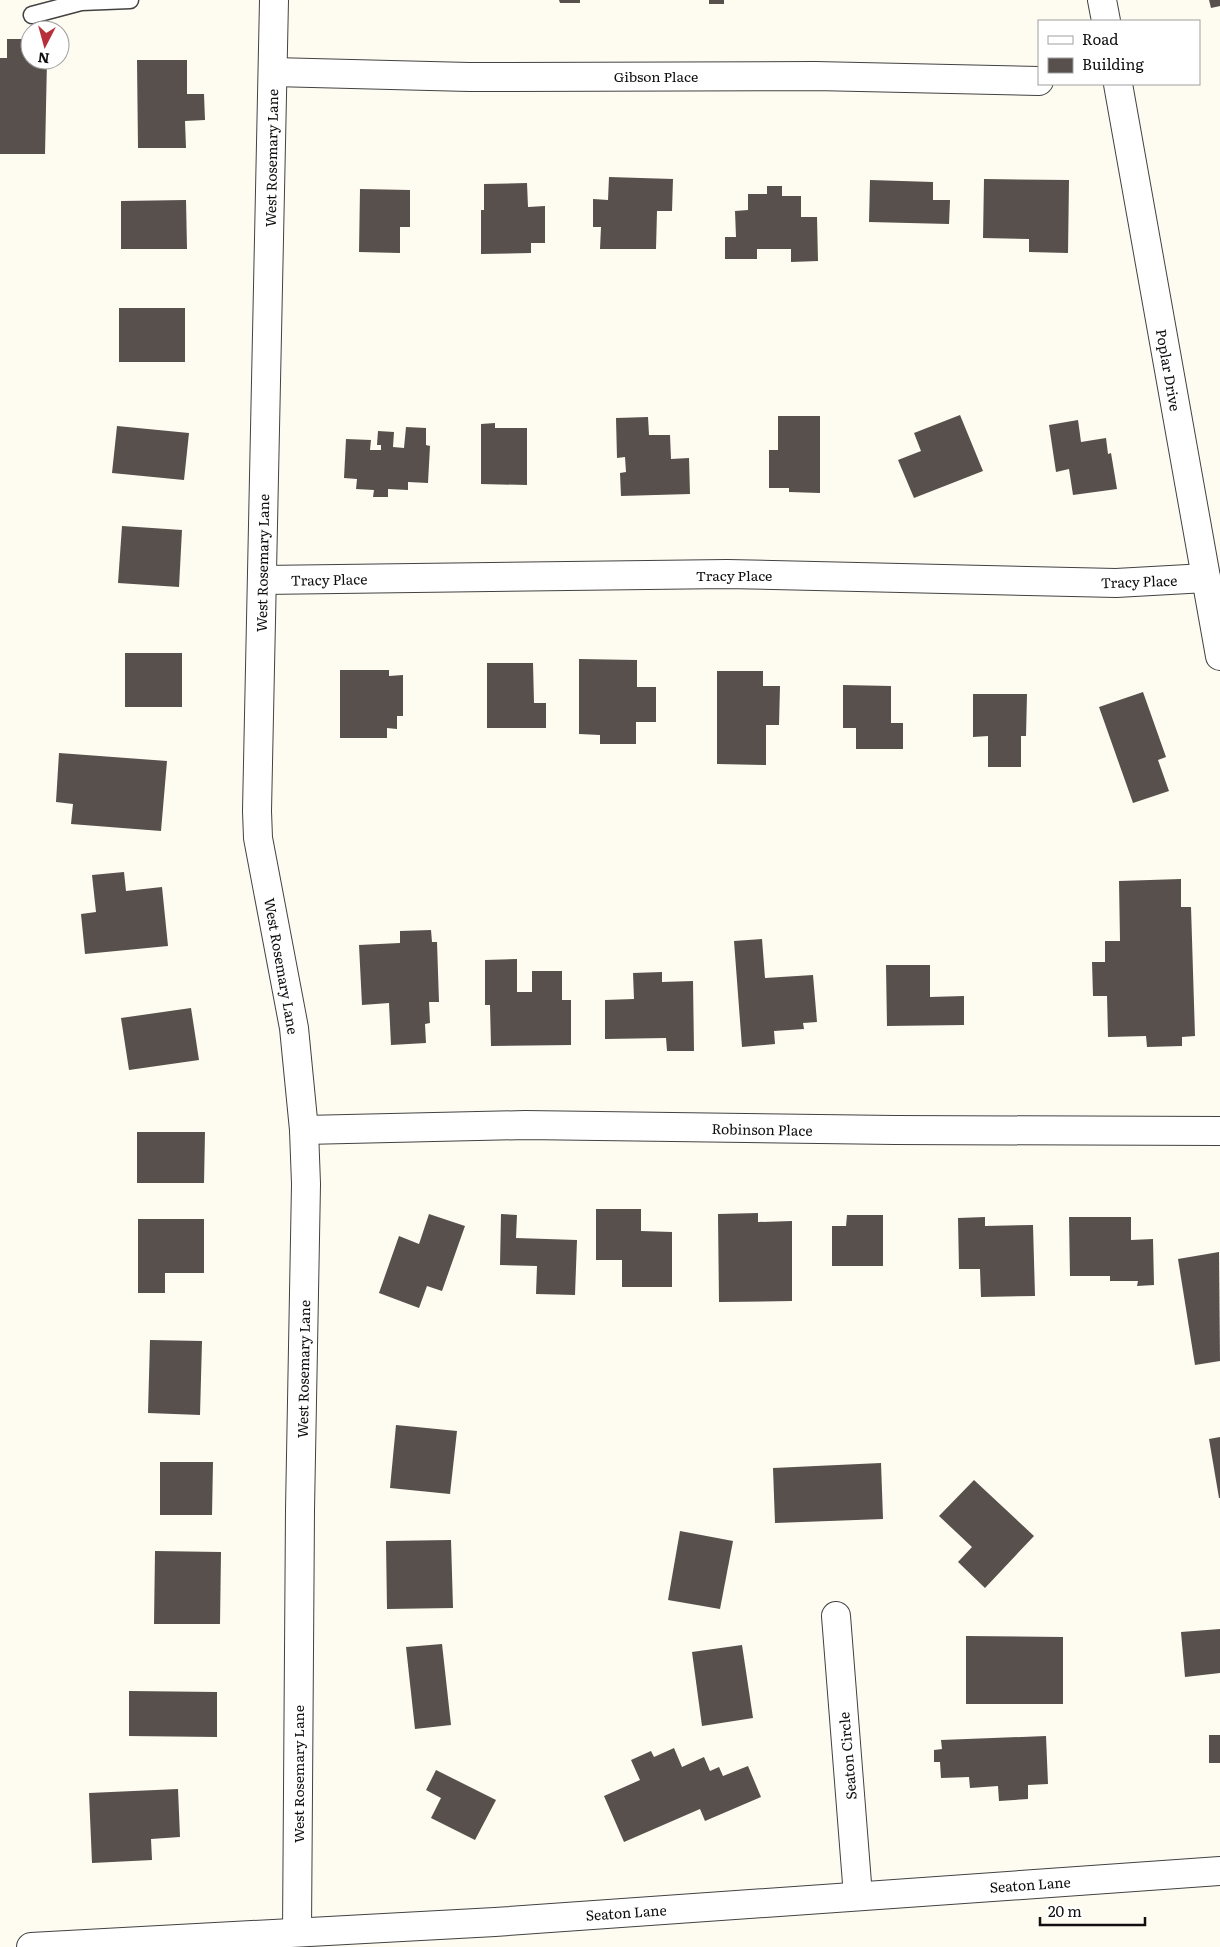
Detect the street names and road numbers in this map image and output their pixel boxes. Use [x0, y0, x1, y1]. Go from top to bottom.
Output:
street label: Gibson Place [614, 66, 698, 86]
street label: West Rosemary Lane [260, 89, 282, 227]
street label: Poplar Drive [1152, 327, 1186, 413]
street label: West Rosemary Lane [251, 494, 273, 632]
street label: Tracy Place [696, 565, 772, 585]
street label: Tracy Place [290, 568, 368, 590]
street label: Tracy Place [1100, 570, 1178, 592]
street label: West Rosemary Lane [260, 896, 304, 1036]
street label: Robinson Place [711, 1118, 813, 1140]
street label: West Rosemary Lane [292, 1300, 314, 1438]
street label: West Rosemary Lane [288, 1705, 308, 1843]
street label: Seaton Circle [833, 1711, 861, 1801]
street label: Seaton Lane [989, 1871, 1071, 1897]
street label: Seaton Lane [585, 1899, 667, 1925]

